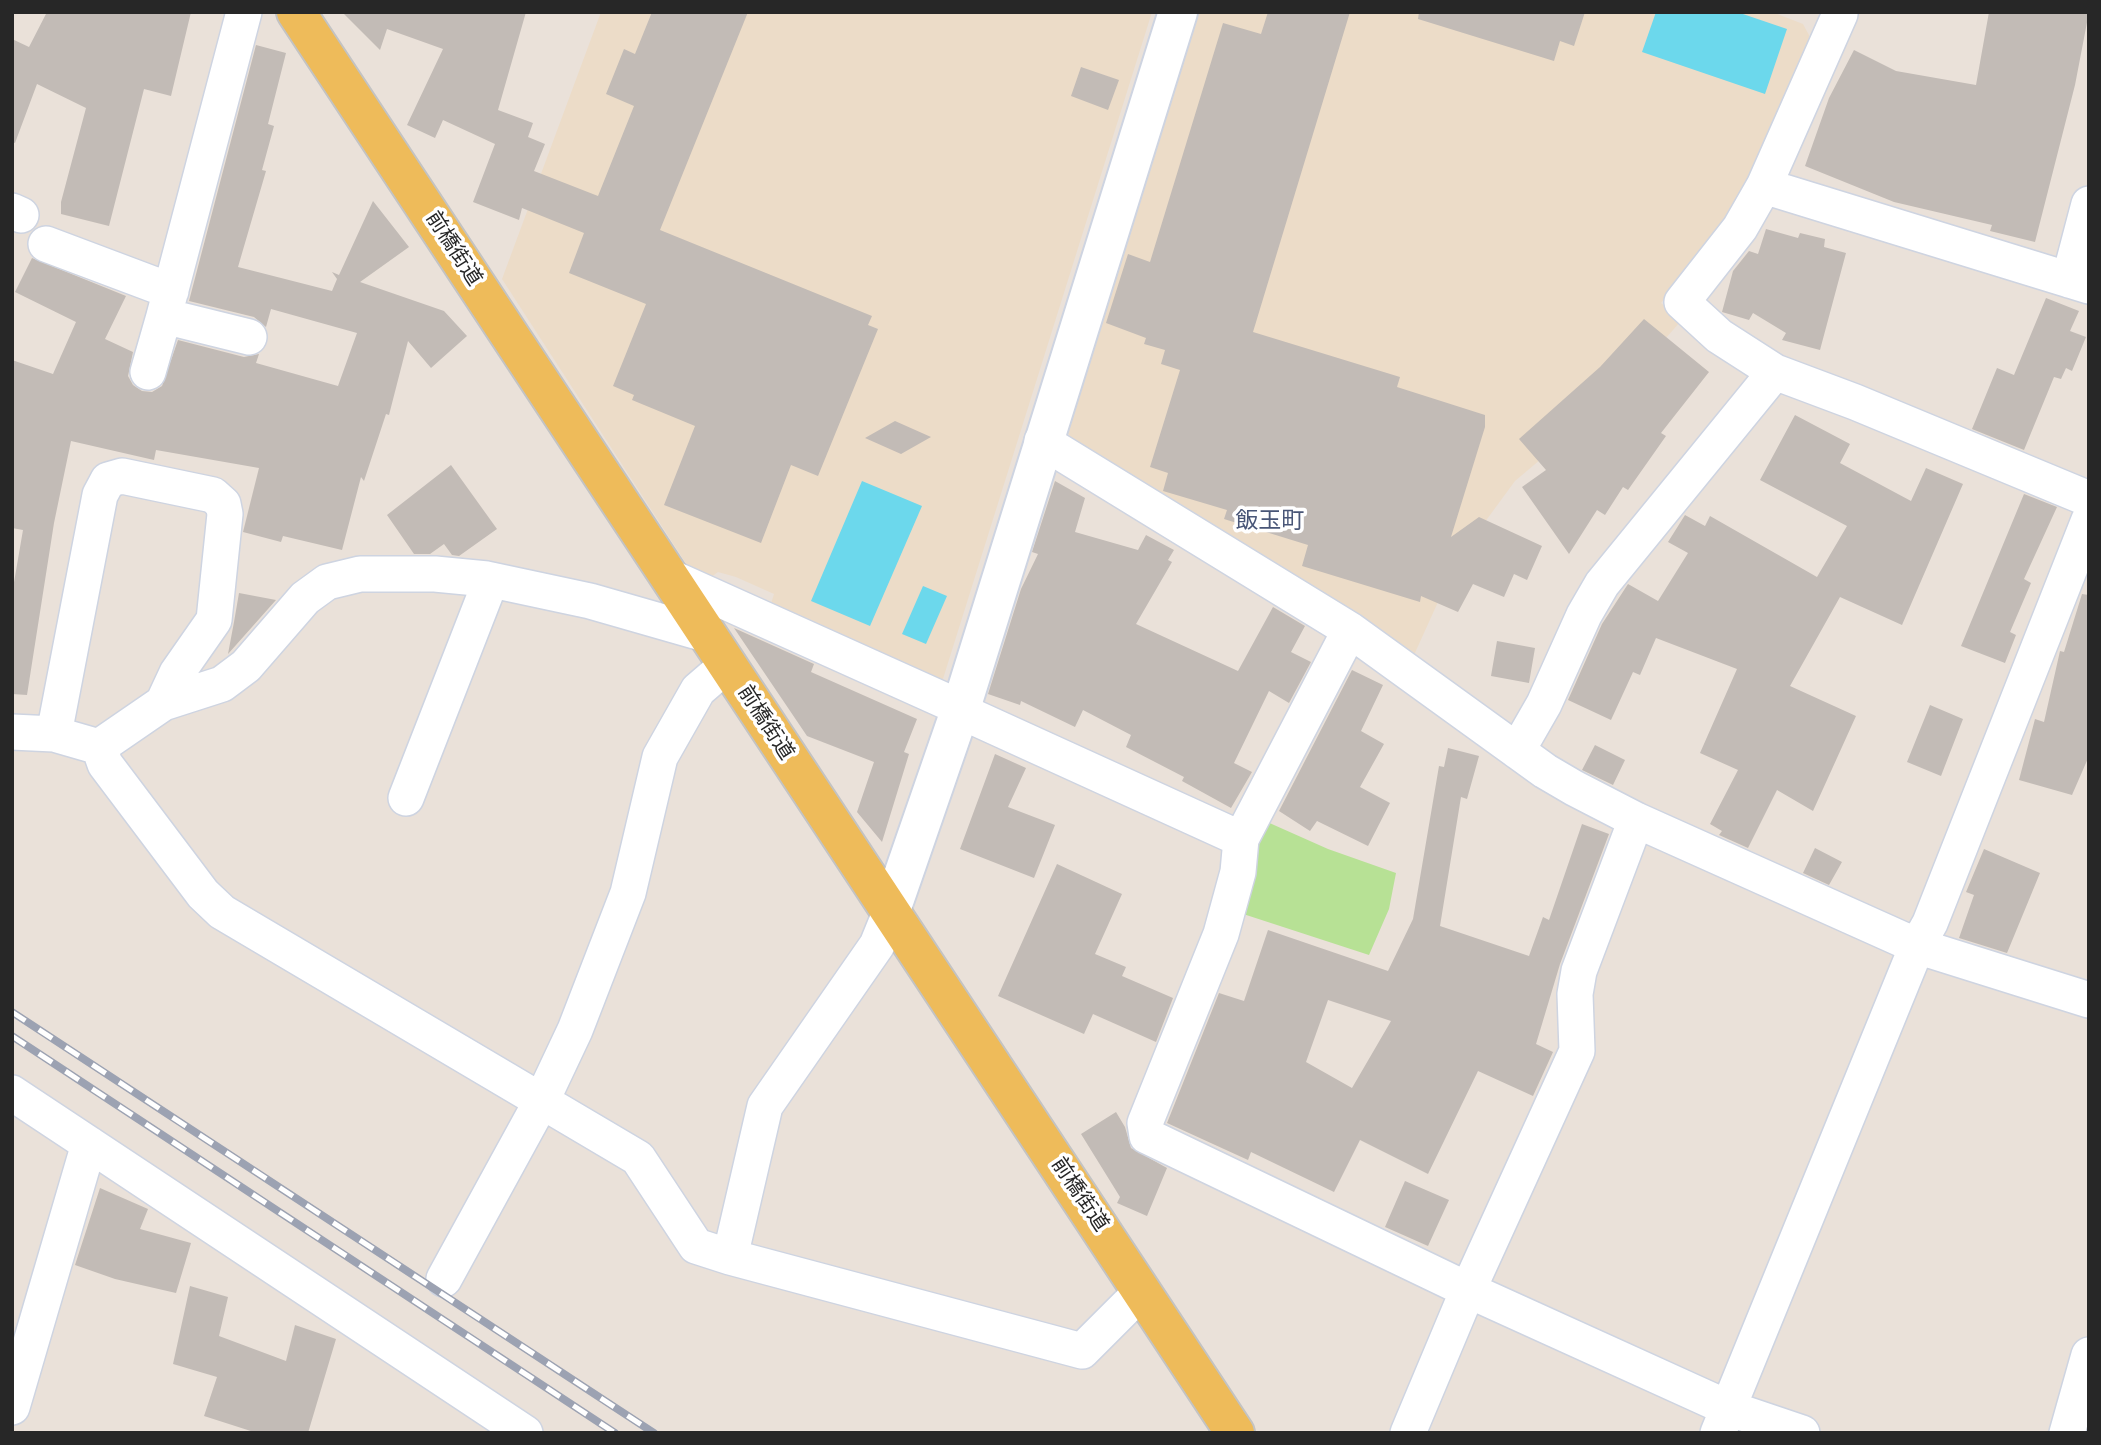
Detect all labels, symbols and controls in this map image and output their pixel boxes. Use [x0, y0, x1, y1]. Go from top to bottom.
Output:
street label: 前橋街道 [420, 207, 486, 291]
district label: 飯玉町 [1236, 508, 1304, 536]
street label: 前橋街道 [732, 681, 798, 765]
street label: 前橋街道 [1045, 1153, 1113, 1237]

